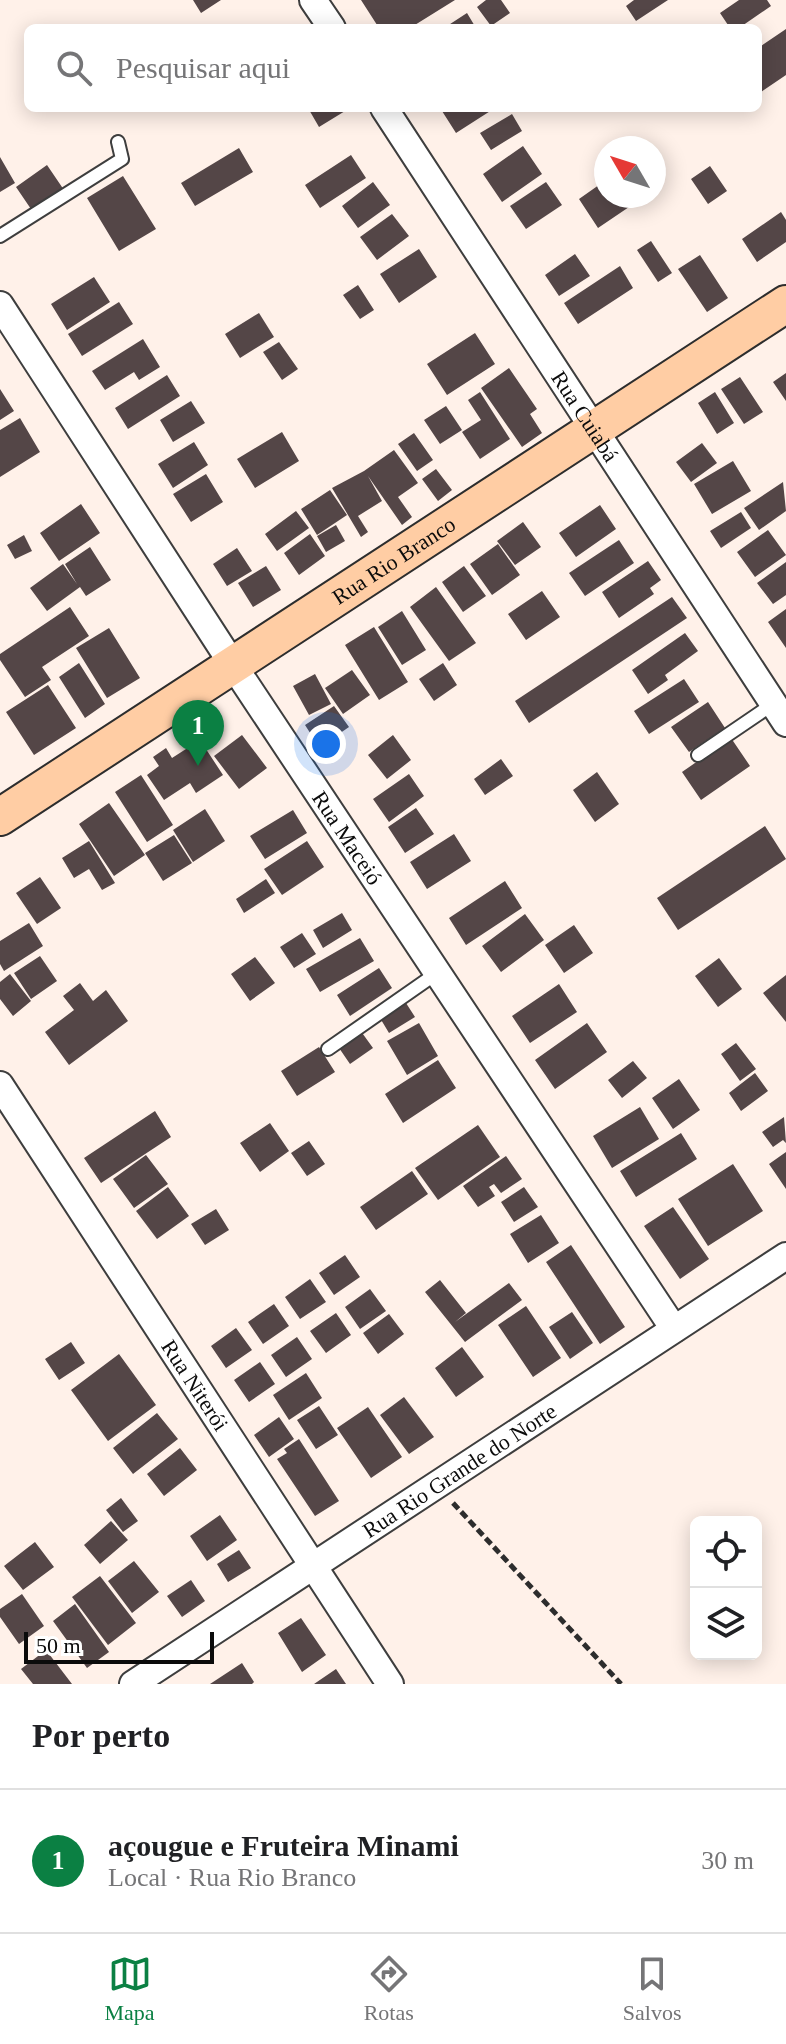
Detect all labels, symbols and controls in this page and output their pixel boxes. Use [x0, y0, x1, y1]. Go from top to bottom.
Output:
search box [24, 24, 762, 112]
icon: search [52, 46, 96, 90]
text: Pesquisar aqui [116, 51, 290, 84]
north arrow [594, 136, 666, 208]
street label: Rua Cuiabá [546, 366, 624, 467]
street label: Rua Rio Branco [328, 511, 460, 610]
pin: 1 [172, 700, 224, 766]
your location [306, 724, 346, 764]
street label: Rua Maceió [307, 786, 387, 889]
street label: Rua Niterói [156, 1335, 234, 1435]
street label: Rua Rio Grande do Norte [358, 1398, 561, 1543]
map controls [690, 1516, 762, 1660]
button: locate [690, 1516, 762, 1588]
button: layers [690, 1588, 762, 1660]
scale bar [24, 1628, 214, 1664]
text: 50 m [36, 1633, 81, 1658]
text: Por perto [32, 1717, 170, 1754]
text: açougue e Fruteira Minami [108, 1829, 459, 1862]
text: 1 [52, 1846, 65, 1875]
text: 30 m [701, 1846, 754, 1875]
text: Local · Rua Rio Branco [108, 1863, 356, 1892]
tab: Mapa [105, 1952, 155, 2026]
tab: Rotas [364, 1952, 414, 2026]
tab: Salvos [623, 1952, 681, 2026]

